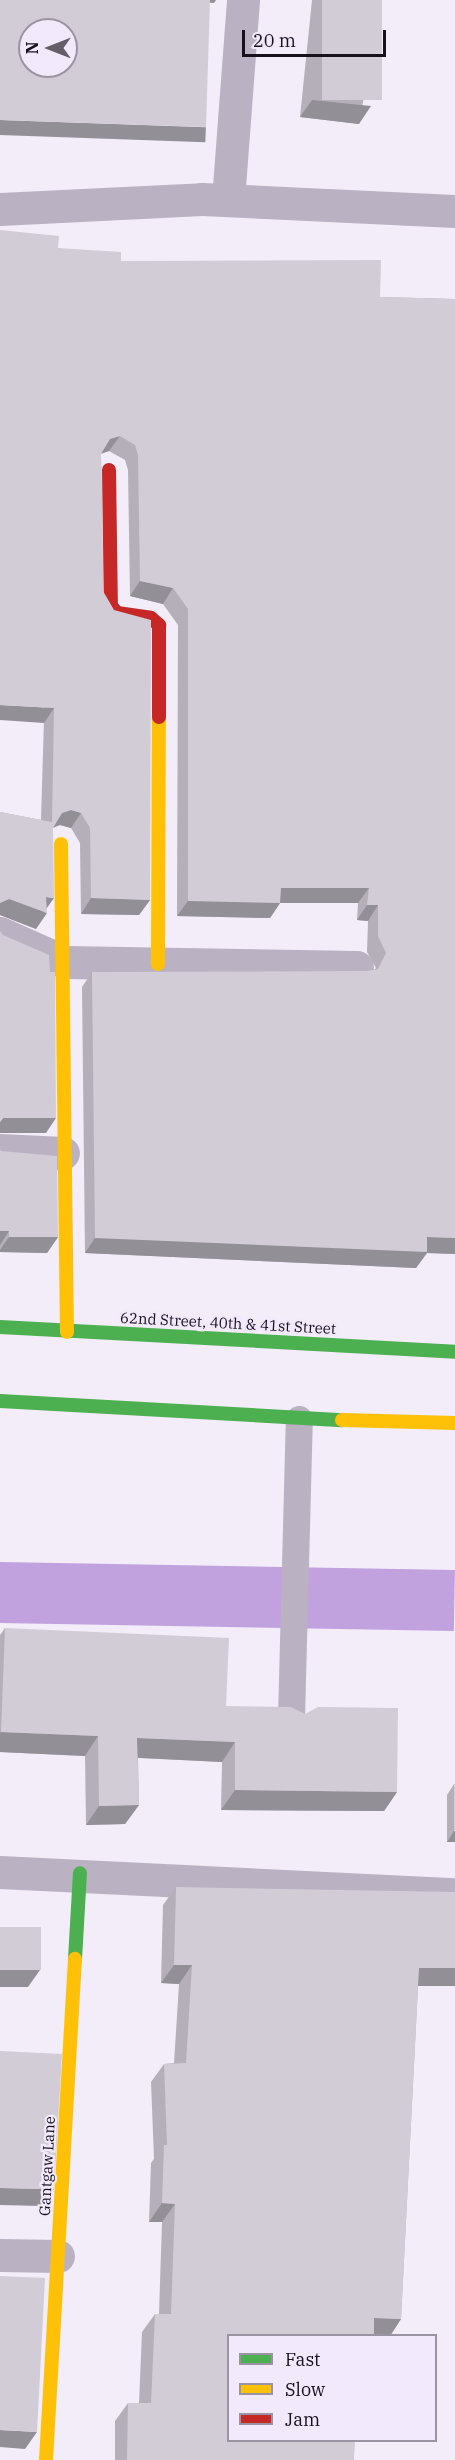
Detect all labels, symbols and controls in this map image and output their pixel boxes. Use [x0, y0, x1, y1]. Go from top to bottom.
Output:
north arrow [18, 18, 78, 78]
scale bar [245, 18, 389, 56]
text: 20 m [253, 29, 296, 52]
text: N [22, 42, 42, 54]
street label: 62nd Street, 40th & 41st Street [119, 1308, 337, 1338]
street label: Gantgaw Lane [35, 2116, 59, 2216]
legend [227, 2334, 437, 2442]
text: Fast [285, 2348, 320, 2371]
text: Slow [285, 2378, 325, 2401]
text: Jam [285, 2408, 320, 2431]

